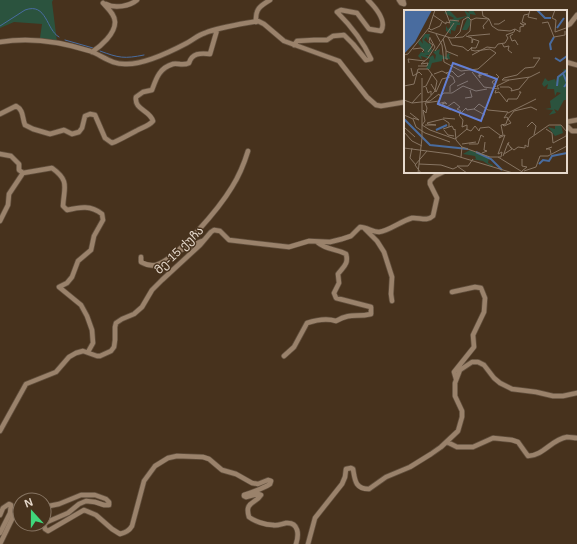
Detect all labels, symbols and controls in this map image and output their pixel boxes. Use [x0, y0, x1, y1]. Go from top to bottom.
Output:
inset map [404, 10, 567, 173]
street label: მე-15 ქუჩა [152, 223, 206, 277]
north arrow [12, 492, 52, 532]
text: N [23, 496, 34, 510]

